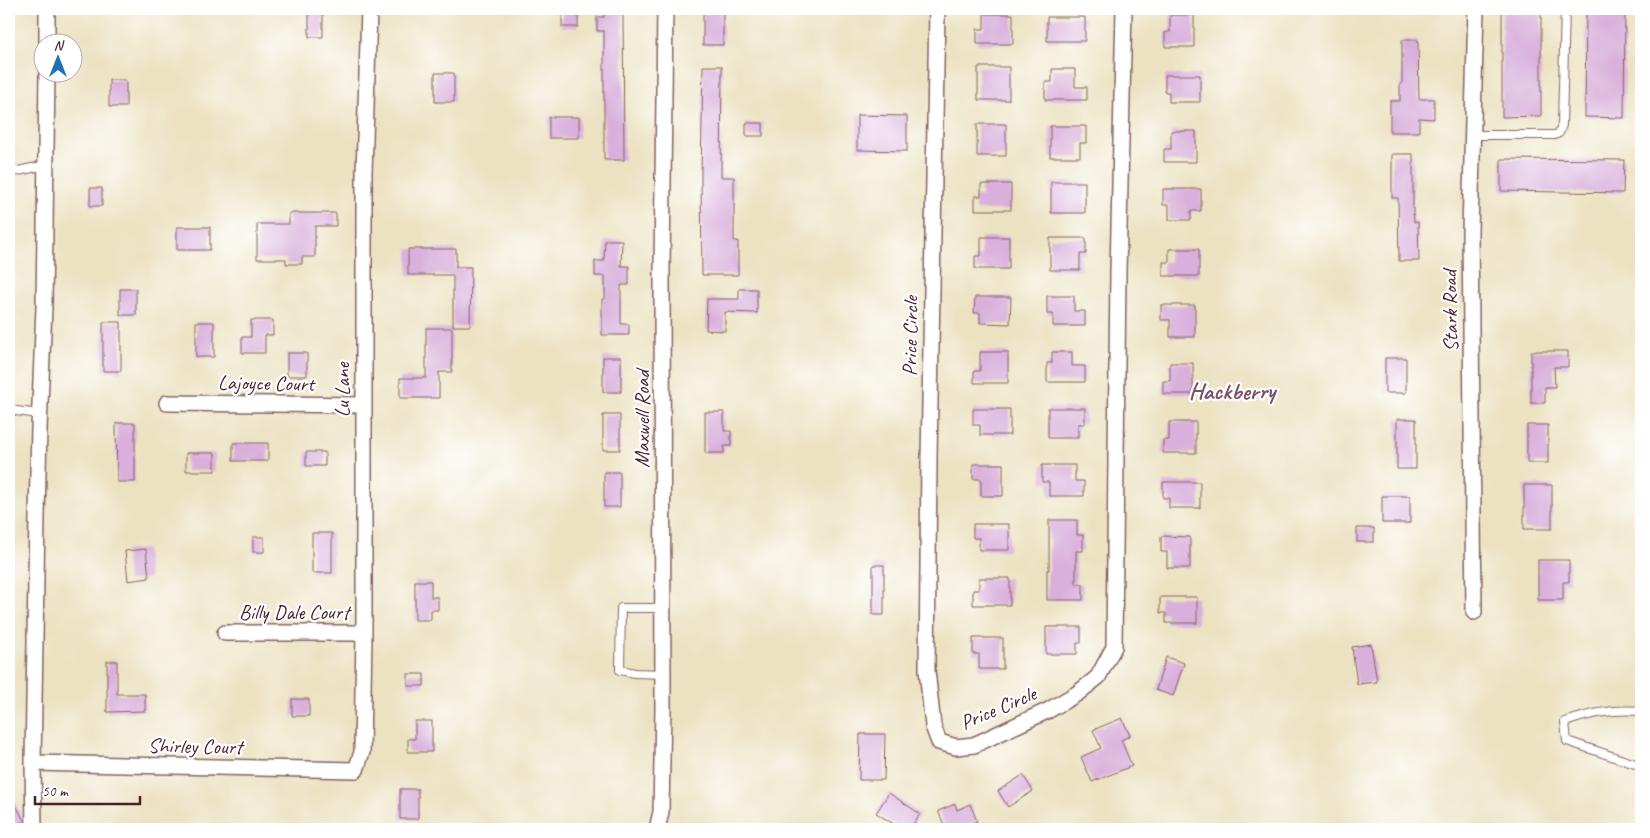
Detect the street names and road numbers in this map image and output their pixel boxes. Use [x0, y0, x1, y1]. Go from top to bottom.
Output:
street label: Stark Road [1436, 266, 1464, 352]
street label: Price Circle [896, 294, 924, 376]
street label: Lu Lane [329, 362, 355, 417]
street label: Maxwell Road [629, 367, 655, 468]
street label: Lajoyce Court [218, 369, 316, 397]
street label: Billy Dale Court [239, 599, 352, 625]
street label: Price Circle [956, 680, 1042, 736]
street label: Shirley Court [148, 732, 245, 760]

